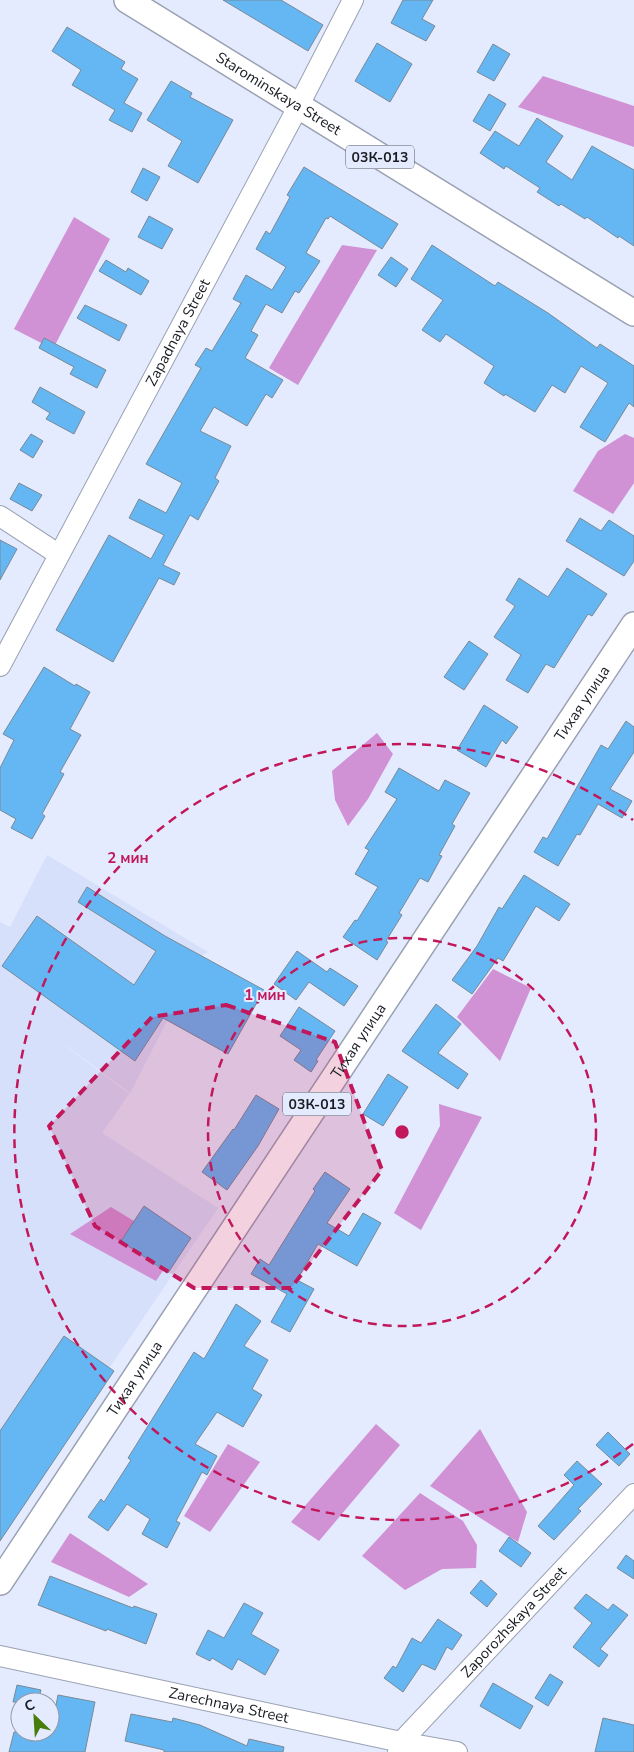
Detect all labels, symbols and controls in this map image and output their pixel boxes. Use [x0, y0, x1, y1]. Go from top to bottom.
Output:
street label: Starominskaya Street [212, 47, 346, 140]
road number: 03К-013 [346, 146, 414, 168]
street label: Zapadnaya Street [141, 275, 215, 390]
street label: Тихая улица [550, 662, 614, 745]
text: 2 мин [107, 848, 149, 868]
text: 1 мин [244, 985, 286, 1005]
street label: Тихая улица [326, 999, 391, 1083]
road number: 03К-013 [283, 1092, 351, 1116]
centre of rings [393, 1123, 411, 1141]
street label: Тихая улица [103, 1337, 167, 1420]
street label: Zaporozhskaya Street [457, 1562, 571, 1682]
street label: Zarechnaya Street [167, 1682, 291, 1728]
north arrow [10, 1692, 60, 1742]
text: С [21, 1695, 38, 1716]

